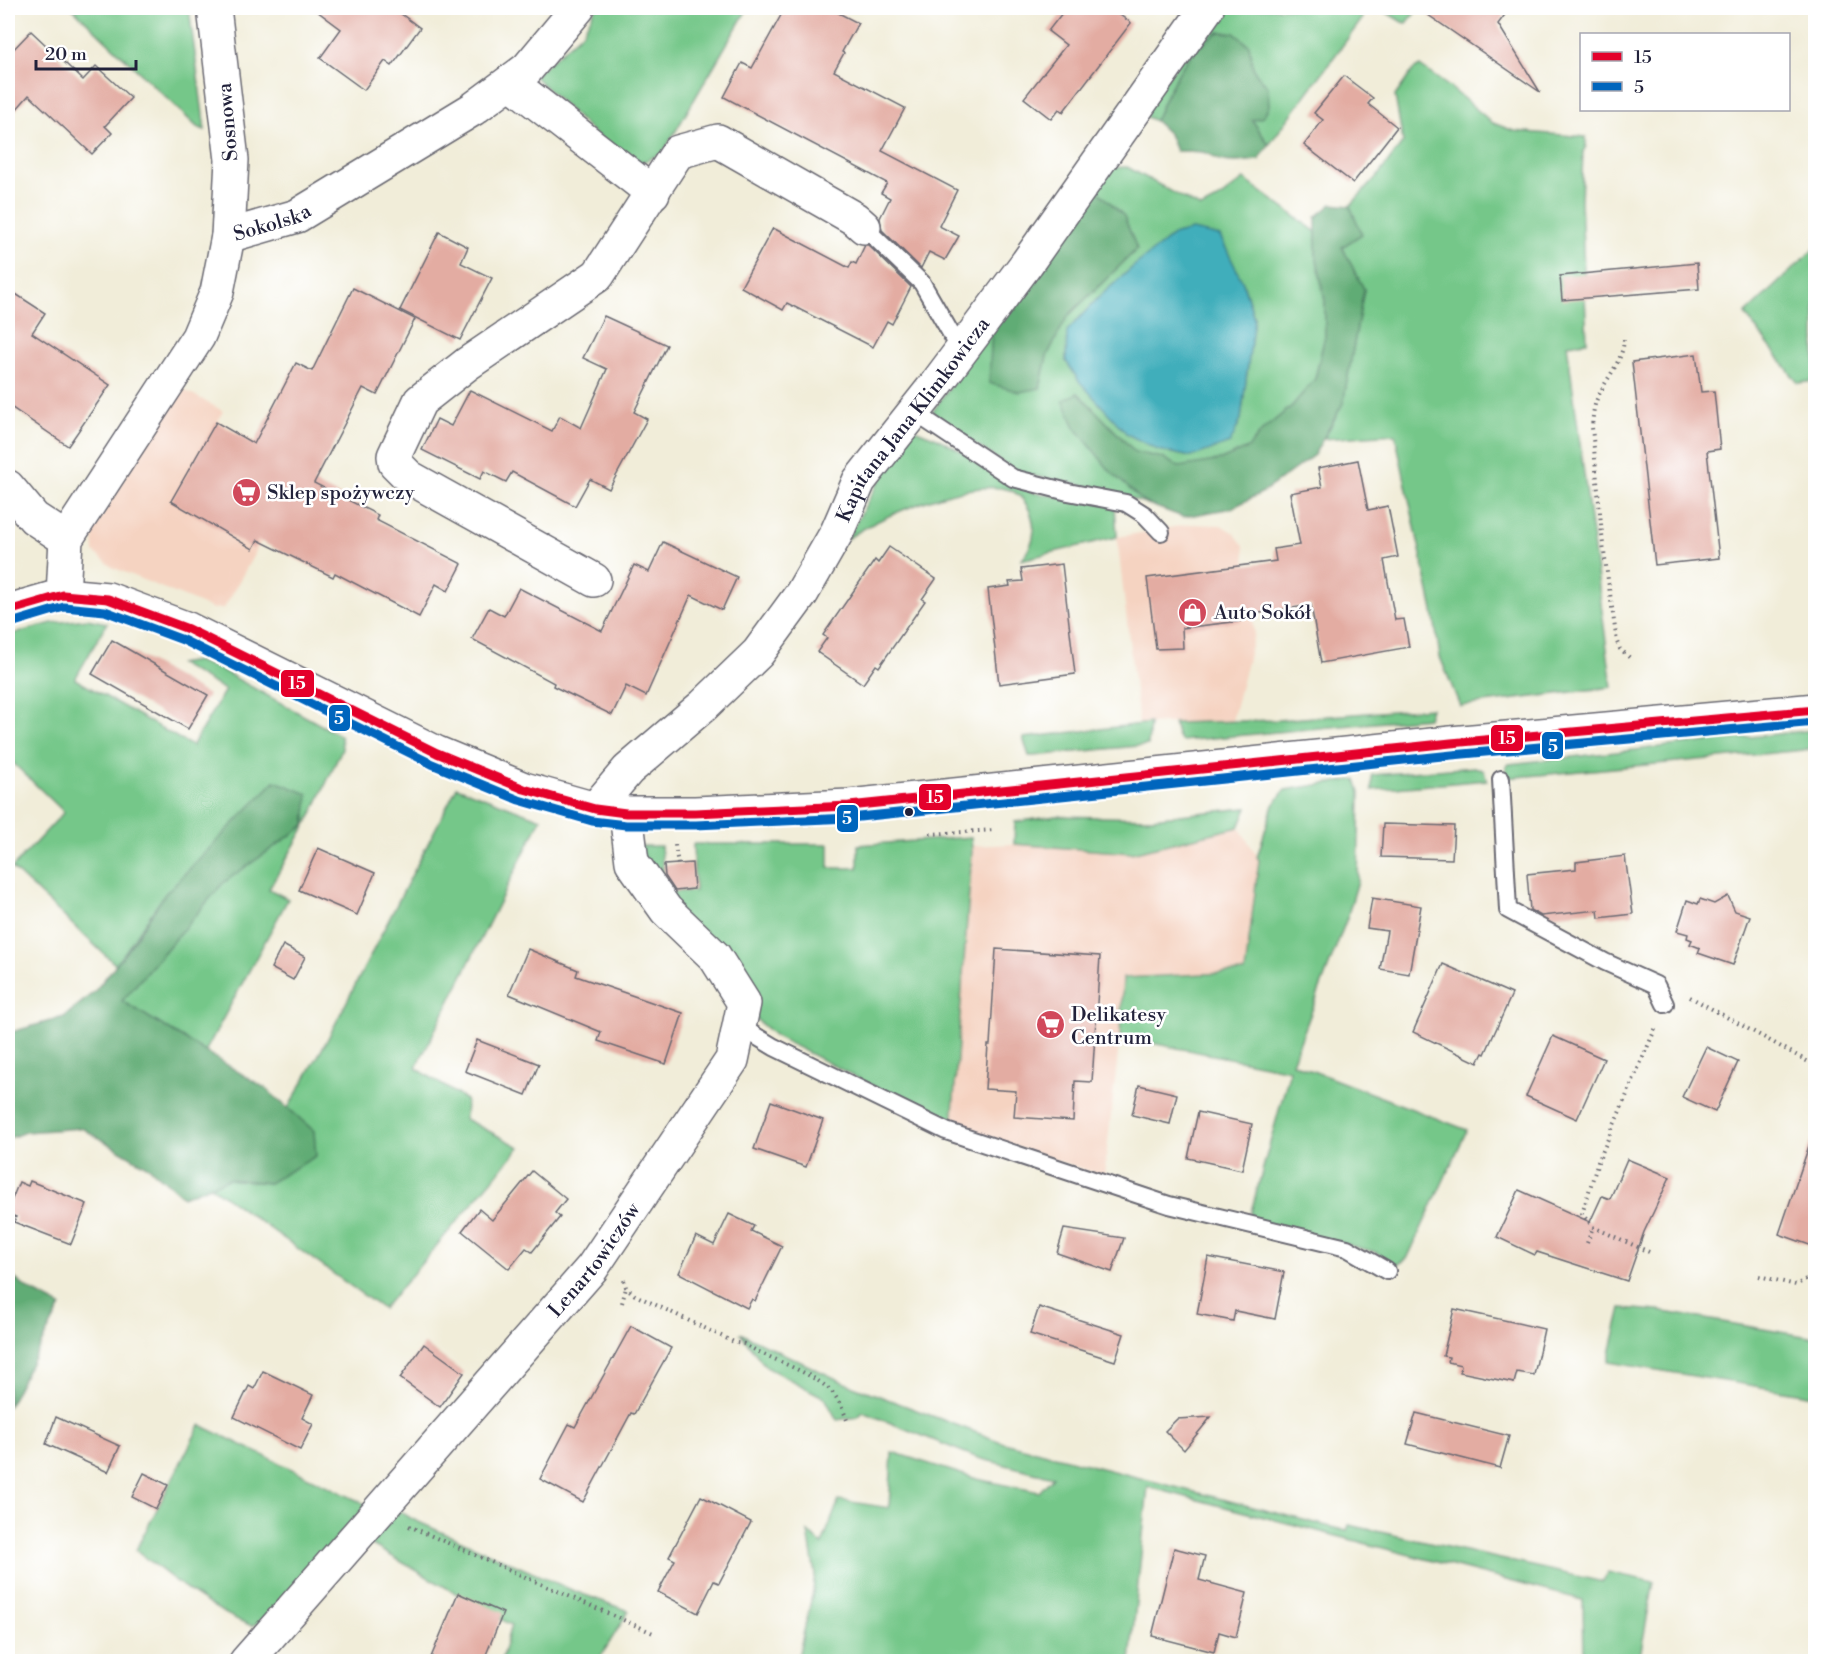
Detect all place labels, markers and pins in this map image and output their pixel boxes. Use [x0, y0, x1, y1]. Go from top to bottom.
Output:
supermarket icon: Sklep spożywczy [230, 476, 262, 508]
place label: Sklep spożywczy [267, 481, 415, 506]
shop icon: Auto Sokół [1177, 596, 1209, 628]
place label: Auto Sokół [1213, 601, 1311, 626]
unlabelled marker [903, 806, 915, 818]
place label: Delikatesy Centrum [1071, 1003, 1167, 1051]
supermarket icon: Delikatesy Centrum [1034, 1009, 1066, 1041]

